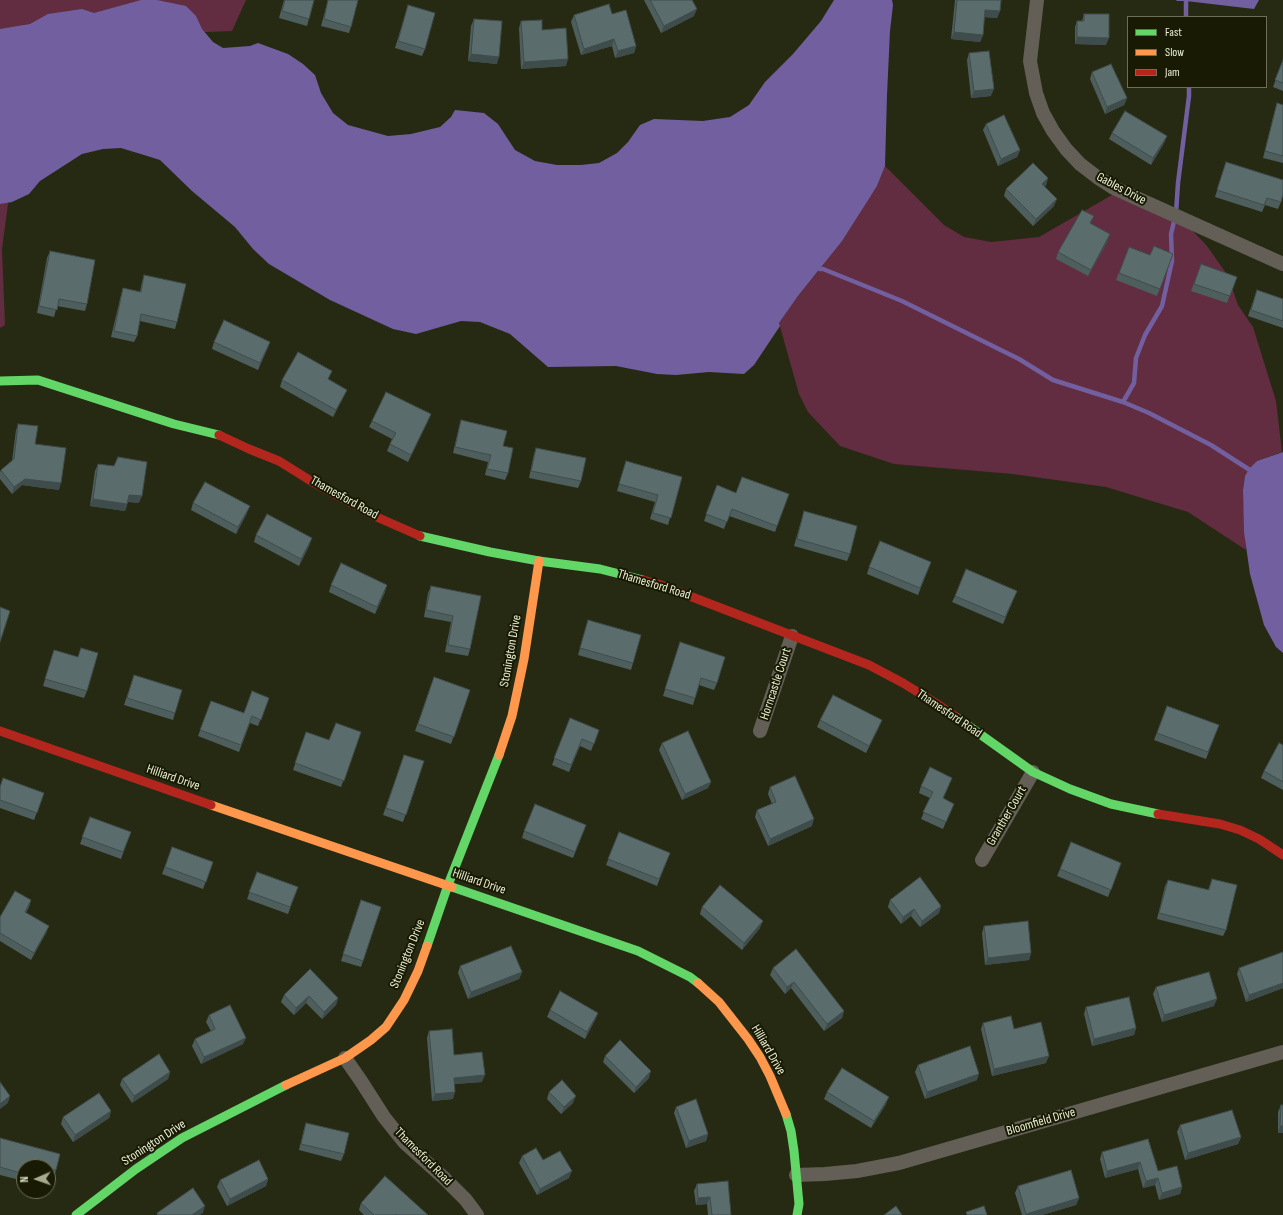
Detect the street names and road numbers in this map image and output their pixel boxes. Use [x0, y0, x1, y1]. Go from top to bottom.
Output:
street label: Gables Drive [1094, 169, 1148, 209]
street label: Thamesford Road [307, 473, 381, 523]
street label: Thamesford Road [616, 567, 692, 603]
street label: Stonington Drive [497, 614, 525, 688]
street label: Horncastle Court [757, 646, 795, 722]
street label: Thamesford Road [913, 686, 985, 742]
street label: Hilliard Drive [144, 762, 202, 794]
street label: Granther Court [984, 783, 1030, 849]
street label: Hilliard Drive [450, 866, 508, 898]
street label: Stonington Drive [387, 917, 429, 991]
street label: Hilliard Drive [747, 1022, 789, 1078]
street label: Bloomfield Drive [1005, 1105, 1077, 1139]
street label: Stonington Drive [119, 1117, 189, 1169]
street label: Thamesford Road [391, 1125, 455, 1189]

